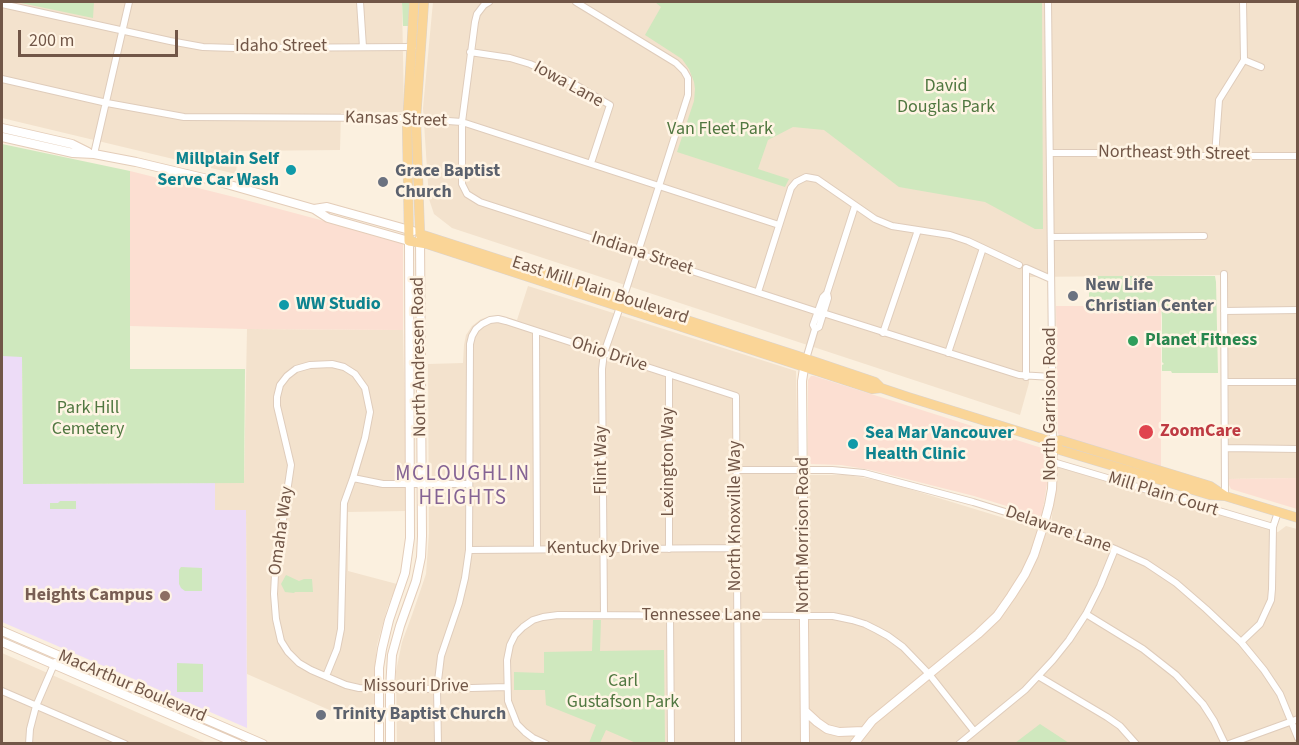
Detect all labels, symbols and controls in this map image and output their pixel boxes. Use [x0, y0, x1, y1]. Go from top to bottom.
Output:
scale bar [21, 18, 182, 56]
text: 200 m [29, 28, 74, 53]
street label: Idaho Street [235, 36, 327, 58]
street label: Iowa Lane [529, 57, 607, 113]
park label: David Douglas Park [897, 76, 995, 118]
street label: Kansas Street [345, 107, 447, 133]
park label: Van Fleet Park [667, 119, 773, 141]
street label: Northeast 9th Street [1098, 142, 1250, 166]
place label: Millplain Self Serve Car Wash [157, 149, 279, 192]
place label: Grace Baptist Church [395, 161, 500, 204]
marker: Millplain Self Serve Car Wash [284, 163, 298, 177]
marker: Grace Baptist Church [376, 175, 390, 189]
street label: Indiana Street [588, 227, 696, 281]
street label: East Mill Plain Boulevard [509, 252, 691, 330]
place label: New Life Christian Center [1085, 275, 1214, 318]
street label: North Andresen Road [408, 277, 432, 437]
marker: New Life Christian Center [1066, 289, 1080, 303]
place label: WW Studio [296, 294, 381, 316]
marker: WW Studio [277, 298, 291, 312]
street label: North Garrison Road [1040, 327, 1062, 481]
place label: Planet Fitness [1145, 330, 1257, 352]
street label: Ohio Drive [568, 333, 650, 377]
marker: Planet Fitness [1126, 334, 1140, 348]
park label: Park Hill Cemetery [52, 398, 124, 440]
street label: Lexington Way [658, 407, 680, 517]
place label: ZoomCare [1160, 421, 1241, 443]
place label: Sea Mar Vancouver Health Clinic [865, 423, 1014, 466]
marker: ZoomCare [1137, 423, 1155, 441]
street label: Flint Way [591, 426, 613, 494]
marker: Sea Mar Vancouver Health Clinic [846, 437, 860, 451]
street label: North Knoxville Way [725, 441, 747, 591]
street label: North Morrison Road [793, 457, 815, 613]
district label: MCLOUGHLIN HEIGHTS [395, 462, 531, 512]
street label: Mill Plain Court [1105, 468, 1221, 522]
street label: Omaha Way [265, 485, 299, 577]
street label: Delaware Lane [1002, 502, 1114, 558]
street label: Kentucky Drive [546, 538, 660, 560]
place label: Heights Campus [24, 585, 153, 607]
marker: Heights Campus [158, 589, 172, 603]
street label: Tennessee Lane [641, 605, 761, 627]
street label: MacArthur Boulevard [55, 646, 209, 728]
park label: Carl Gustafson Park [567, 671, 679, 714]
street label: Missouri Drive [363, 676, 469, 698]
place label: Trinity Baptist Church [333, 704, 506, 726]
marker: Trinity Baptist Church [314, 708, 328, 722]

